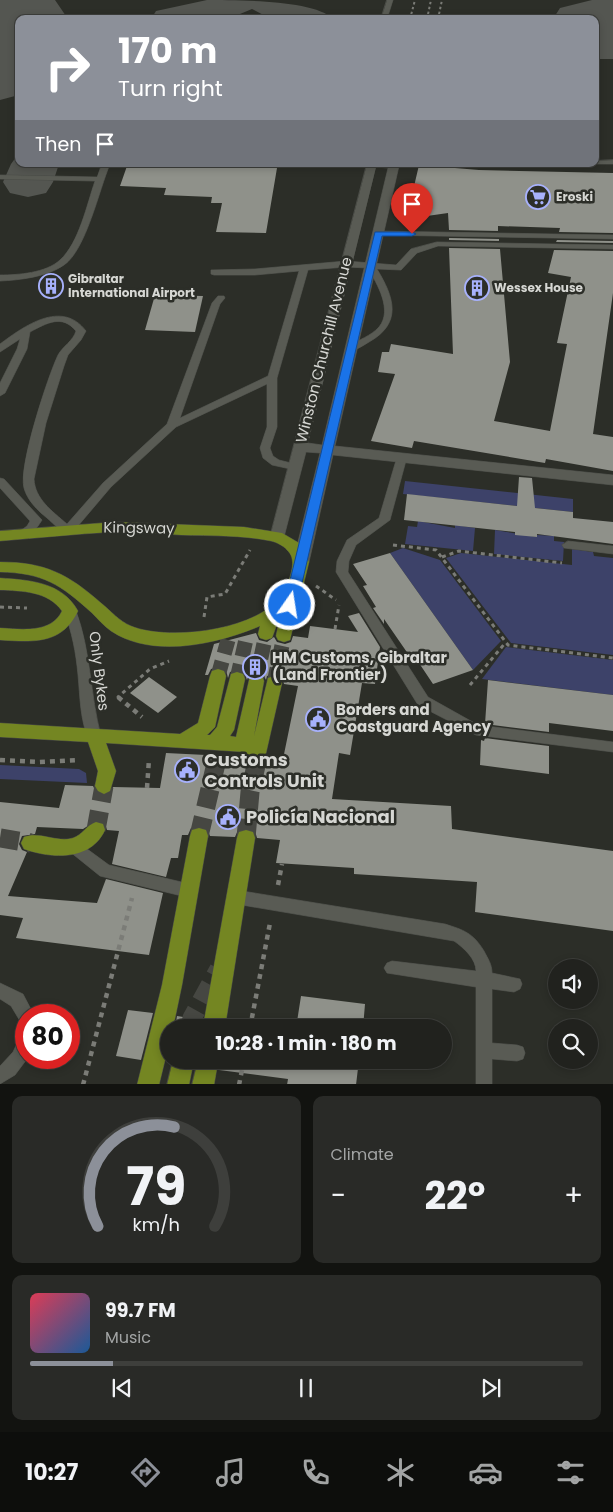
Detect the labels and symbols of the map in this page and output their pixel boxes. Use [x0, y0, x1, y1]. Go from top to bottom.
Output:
pin [391, 183, 433, 234]
supermarket icon: Eroski [525, 184, 551, 210]
place label: Eroski [556, 188, 593, 205]
street label: Winston Churchill Avenue [290, 255, 357, 445]
place label: Gibraltar International Airport [68, 270, 195, 301]
building icon: Gibraltar International Airport [38, 273, 64, 299]
building icon: Wessex House [464, 275, 490, 301]
place label: Wessex House [494, 279, 584, 296]
street label: Kingsway [103, 516, 175, 539]
position arrow [263, 578, 315, 630]
street label: Only Bykes [84, 630, 115, 712]
place label: HM Customs, Gibraltar (Land Frontier) [272, 647, 448, 685]
building icon: HM Customs, Gibraltar (Land Frontier) [242, 654, 268, 680]
place label: Borders and Coastguard Agency [336, 699, 492, 737]
public building icon: Borders and Coastguard Agency [305, 706, 331, 732]
place label: Customs Controls Unit [204, 747, 324, 793]
public building icon: Customs Controls Unit [174, 757, 200, 783]
public building icon: Policía Nacional [215, 804, 241, 830]
place label: Policía Nacional [246, 804, 395, 829]
speed limit sign: 80 [15, 1004, 80, 1069]

